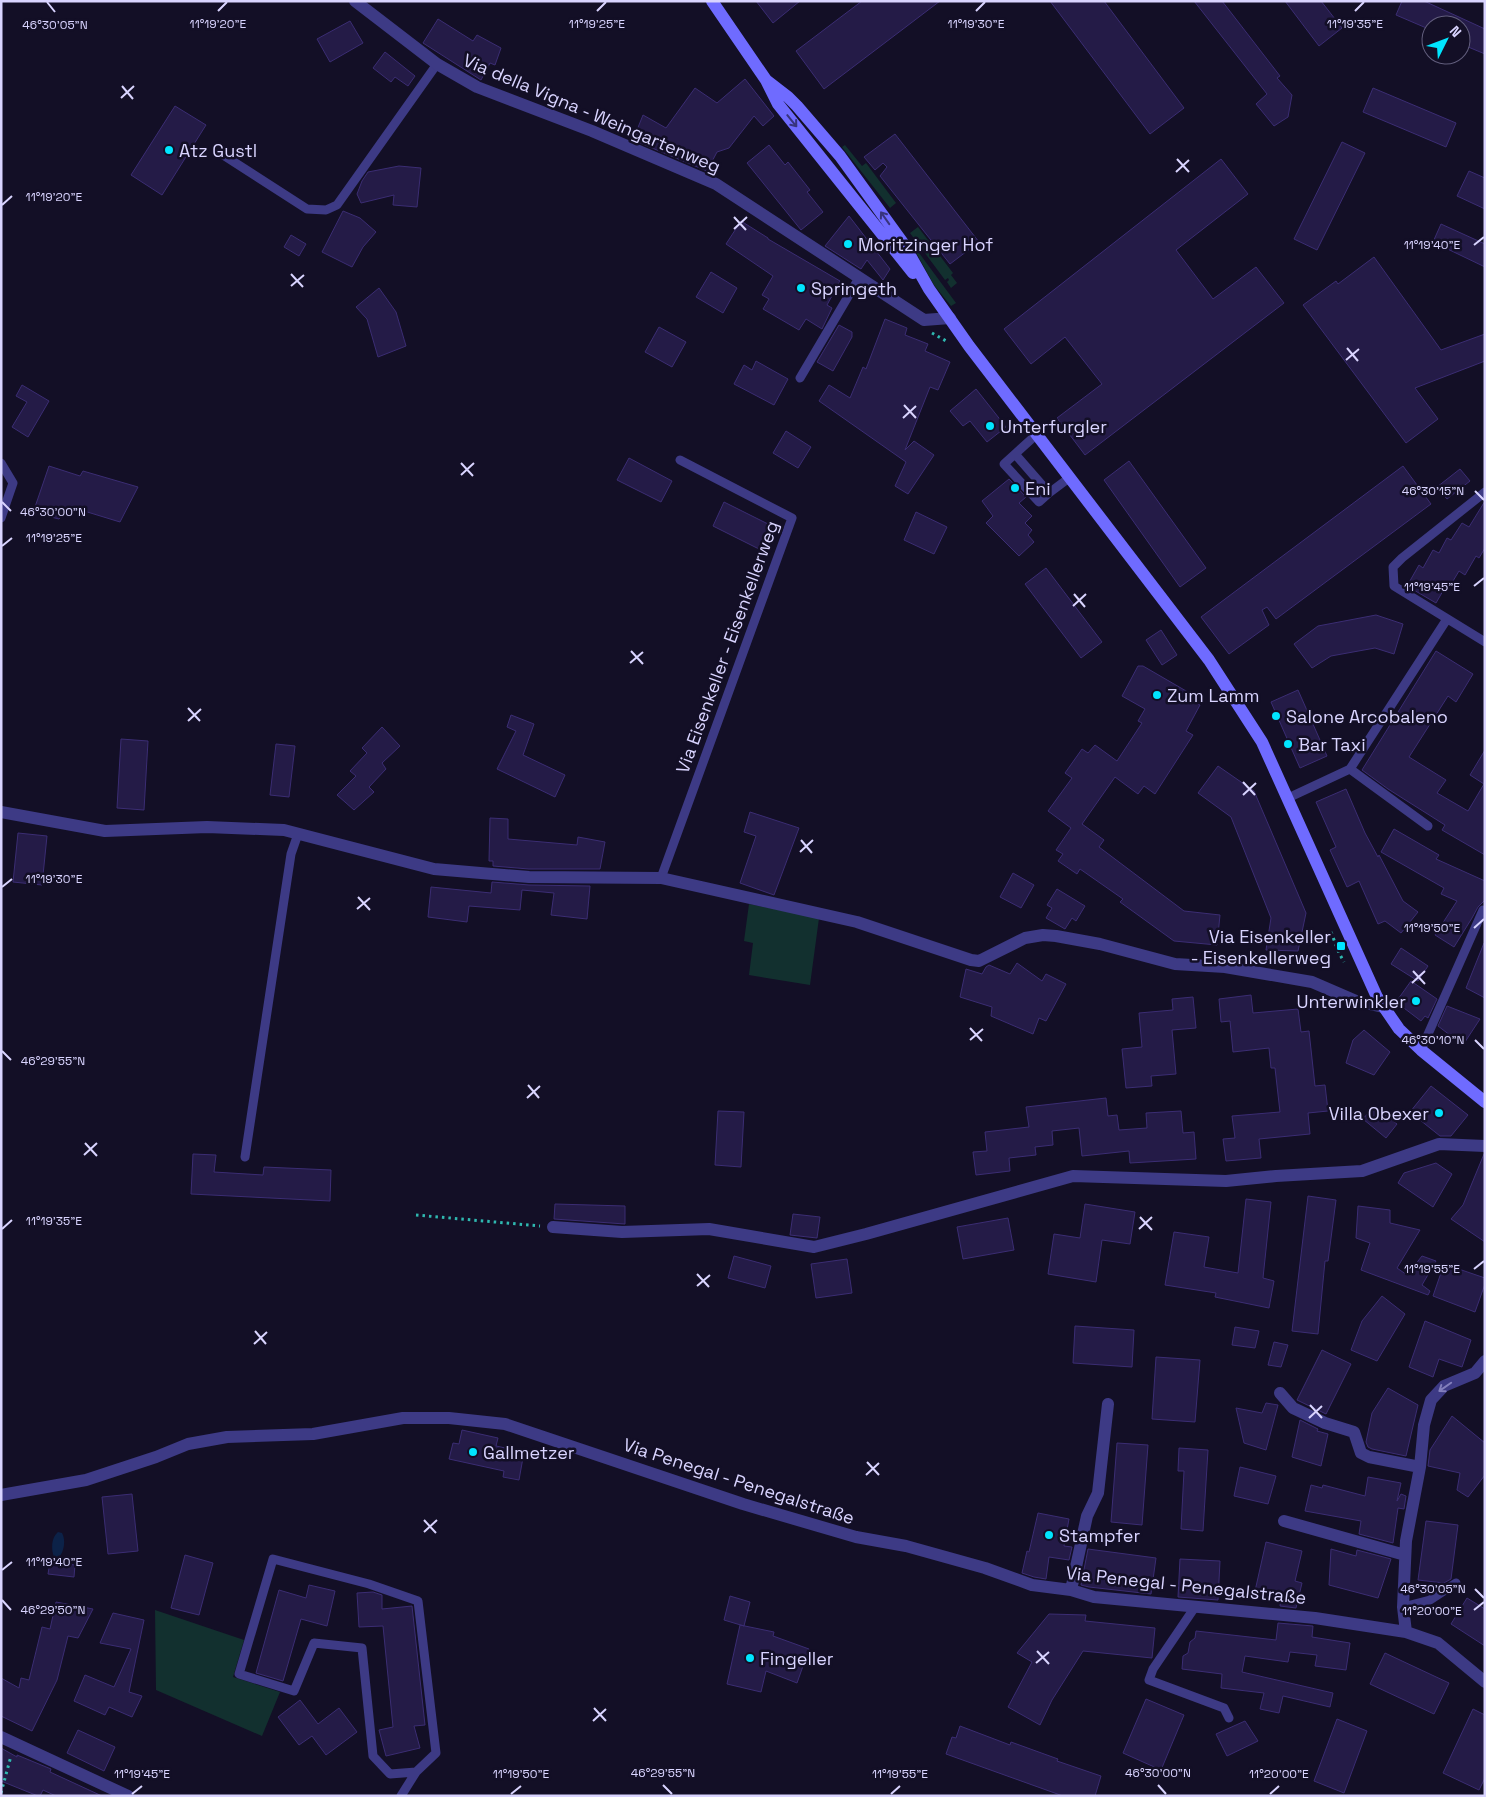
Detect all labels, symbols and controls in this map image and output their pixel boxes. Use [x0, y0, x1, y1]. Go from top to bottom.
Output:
north arrow [1421, 15, 1471, 65]
text: 11°19'20"E [190, 16, 247, 32]
text: 11°19'25"E [569, 16, 625, 32]
text: 11°19'30"E [948, 16, 1005, 32]
text: 11°19'35"E [1327, 16, 1383, 32]
text: 46°30'05"N [22, 17, 88, 33]
text: N [1446, 22, 1465, 41]
street label: Via della Vigna - Weingartenweg [460, 48, 724, 178]
one-way arrow [786, 114, 797, 127]
place label: Atz Gustl [179, 139, 257, 162]
marker: Atz Gustl [163, 144, 175, 156]
text: 11°19'20"E [26, 189, 83, 205]
one-way arrow [880, 211, 890, 225]
place label: Moritzinger Hof [858, 233, 993, 256]
text: 11°19'40"E [1404, 237, 1460, 253]
marker: Moritzinger Hof [842, 238, 854, 250]
place label: Springeth [811, 277, 897, 300]
marker: Springeth [795, 282, 807, 294]
place label: Unterfurgler [1000, 415, 1107, 438]
marker: Unterfurgler [984, 420, 996, 432]
place label: Eni [1025, 477, 1051, 500]
marker: Eni [1009, 482, 1021, 494]
text: 46°30'15"N [1402, 483, 1464, 499]
text: 46°30'00"N [20, 504, 86, 520]
street label: Via Eisenkeller - Eisenkellerweg [671, 518, 783, 776]
text: 11°19'25"E [26, 530, 82, 546]
text: 11°19'45"E [1404, 579, 1460, 595]
place label: Zum Lamm [1167, 684, 1260, 707]
marker: Zum Lamm [1151, 689, 1163, 701]
place label: Salone Arcobaleno [1286, 705, 1448, 728]
marker: Salone Arcobaleno [1270, 710, 1282, 722]
place label: Bar Taxi [1298, 733, 1366, 756]
marker: Bar Taxi [1282, 738, 1294, 750]
text: 11°19'30"E [26, 871, 83, 887]
text: 11°19'50"E [1404, 920, 1461, 936]
place label: Via Eisenkeller - Eisenkellerweg [1190, 925, 1331, 969]
marker: Via Eisenkeller - Eisenkellerweg [1335, 940, 1347, 952]
place label: Unterwinkler [1296, 990, 1406, 1013]
marker: Unterwinkler [1410, 995, 1422, 1007]
text: 46°30'10"N [1401, 1032, 1465, 1048]
text: 46°29'55"N [21, 1053, 85, 1069]
place label: Villa Obexer [1328, 1102, 1429, 1125]
marker: Villa Obexer [1433, 1107, 1445, 1119]
text: 11°19'35"E [26, 1213, 82, 1229]
text: 11°19'55"E [1404, 1261, 1460, 1277]
one-way arrow [1438, 1382, 1452, 1392]
street label: Via Penegal - Penegalstraße [621, 1433, 857, 1529]
place label: Gallmetzer [483, 1441, 575, 1464]
marker: Gallmetzer [467, 1446, 479, 1458]
place label: Stampfer [1059, 1524, 1141, 1547]
marker: Stampfer [1043, 1529, 1055, 1541]
text: 11°19'40"E [26, 1554, 82, 1570]
street label: Via Penegal - Penegalstraße [1065, 1561, 1307, 1609]
text: 46°30'05"N [1400, 1581, 1466, 1597]
text: 46°29'50"N [21, 1602, 85, 1618]
text: 11°20'00"E [1402, 1603, 1462, 1619]
place label: Fingeller [760, 1647, 834, 1670]
marker: Fingeller [744, 1652, 756, 1664]
text: 46°29'55"N [631, 1765, 695, 1781]
text: 46°30'00"N [1125, 1765, 1191, 1781]
text: 11°19'45"E [114, 1766, 170, 1782]
text: 11°19'50"E [493, 1766, 550, 1782]
text: 11°19'55"E [872, 1766, 928, 1782]
text: 11°20'00"E [1249, 1766, 1309, 1782]

